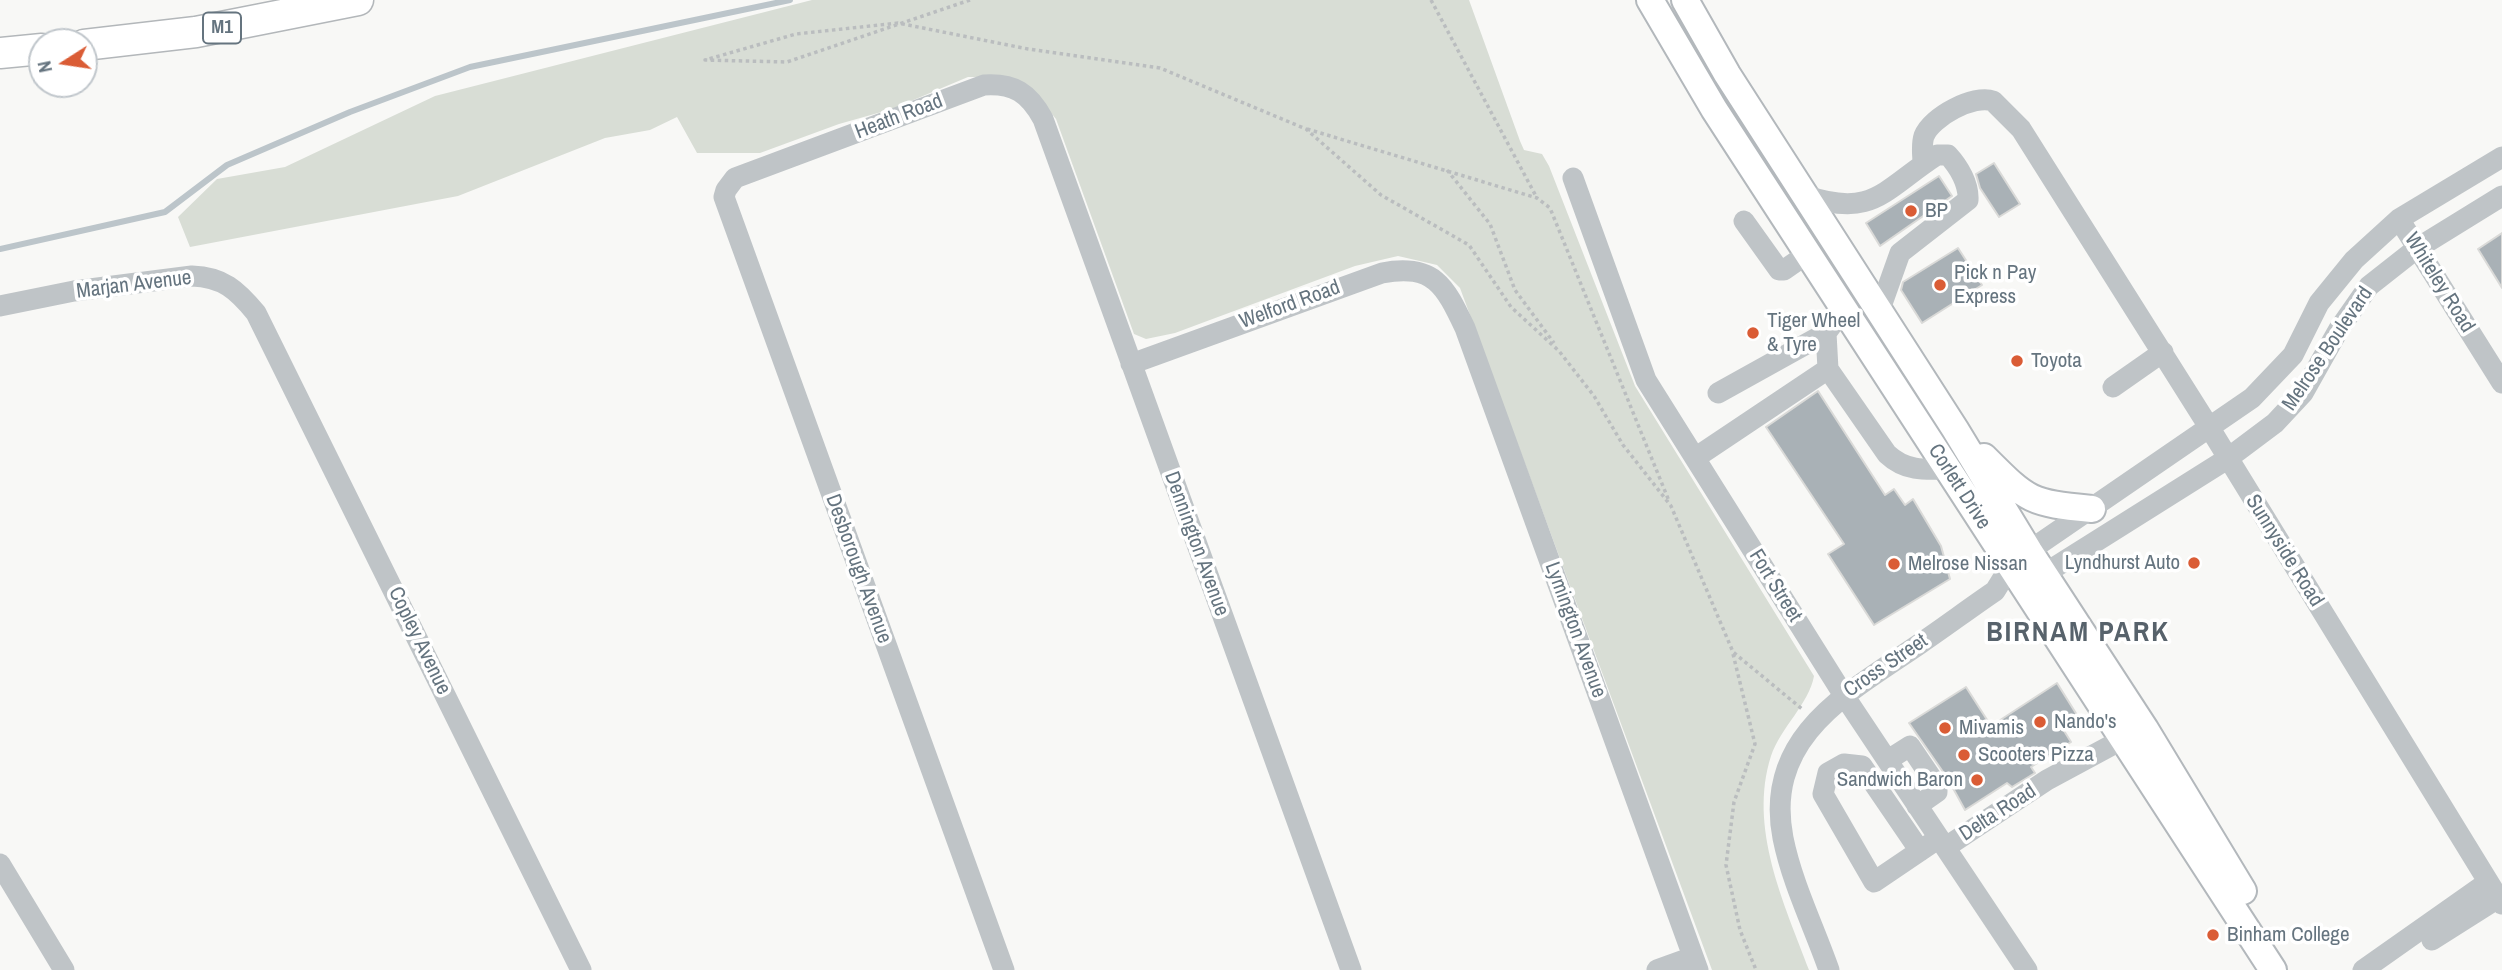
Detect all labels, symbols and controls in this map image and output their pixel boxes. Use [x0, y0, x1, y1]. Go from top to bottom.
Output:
road number: M1 [203, 12, 241, 44]
north arrow [28, 28, 98, 98]
text: N [31, 59, 58, 75]
street label: Heath Road [852, 89, 946, 145]
place label: BP [1925, 198, 1948, 224]
marker: BP [1903, 203, 1919, 219]
street label: Whiteley Road [2398, 228, 2480, 338]
place label: Pick n Pay Express [1954, 260, 2036, 310]
street label: Marjan Avenue [75, 265, 193, 305]
street label: Welford Road [1236, 275, 1344, 335]
marker: Pick n Pay Express [1932, 277, 1948, 293]
street label: Melrose Boulevard [2277, 282, 2379, 416]
place label: Tiger Wheel & Tyre [1767, 308, 1860, 358]
marker: Tiger Wheel & Tyre [1745, 325, 1761, 341]
place label: Toyota [2031, 348, 2082, 374]
marker: Toyota [2009, 353, 2025, 369]
street label: Corlett Drive [1922, 440, 1996, 534]
street label: Dennington Avenue [1158, 468, 1234, 620]
street label: Sunnyside Road [2240, 490, 2328, 612]
street label: Desborough Avenue [819, 491, 897, 647]
street label: Fort Street [1743, 545, 1807, 627]
place label: Lyndhurst Auto [2065, 550, 2180, 576]
place label: Melrose Nissan [1908, 551, 2028, 577]
marker: Lyndhurst Auto [2186, 555, 2202, 571]
marker: Melrose Nissan [1886, 556, 1902, 572]
street label: Lymington Avenue [1539, 559, 1611, 701]
street label: Copley Avenue [382, 583, 456, 699]
district label: BIRNAM PARK [1988, 616, 2168, 650]
street label: Cross Street [1839, 629, 1933, 703]
place label: Nando's [2054, 709, 2117, 735]
marker: Nando's [2032, 714, 2048, 730]
place label: Mivamis [1959, 715, 2024, 741]
marker: Mivamis [1937, 720, 1953, 736]
place label: Scooters Pizza [1978, 742, 2094, 768]
marker: Scooters Pizza [1956, 747, 1972, 763]
place label: Sandwich Baron [1837, 767, 1963, 793]
marker: Sandwich Baron [1969, 772, 1985, 788]
street label: Delta Road [1955, 779, 2041, 847]
place label: Binham College [2227, 922, 2350, 948]
marker: Binham College [2205, 927, 2221, 943]

